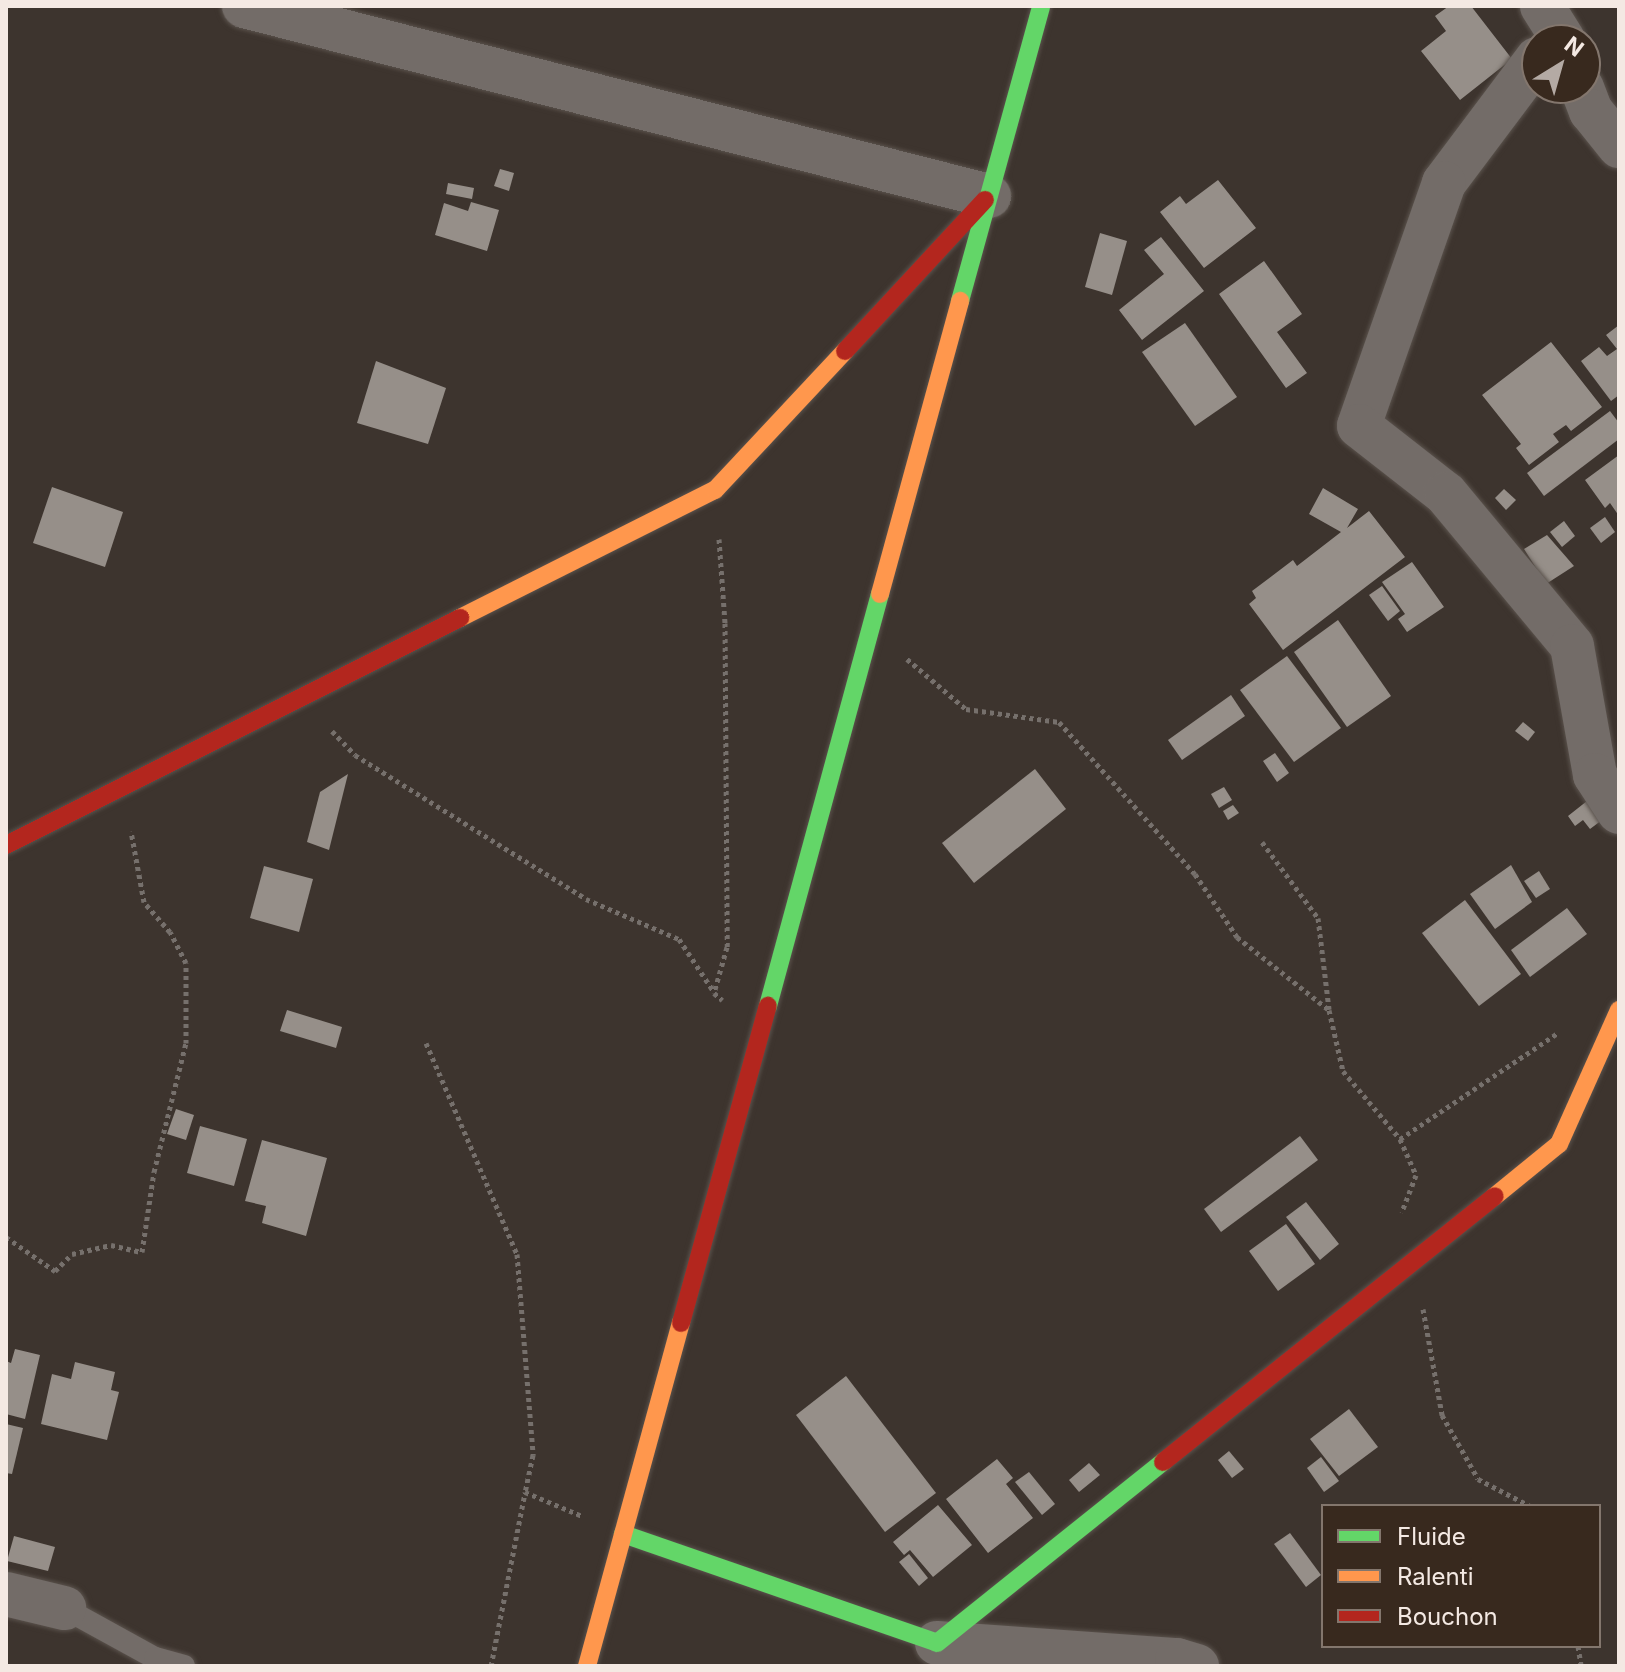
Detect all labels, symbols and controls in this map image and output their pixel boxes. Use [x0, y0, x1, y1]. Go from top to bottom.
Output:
north arrow [1521, 24, 1601, 104]
text: N [1560, 31, 1589, 62]
legend [1321, 1504, 1601, 1648]
text: Fluide [1397, 1522, 1466, 1551]
text: Ralenti [1397, 1562, 1473, 1591]
text: Bouchon [1397, 1602, 1498, 1631]

